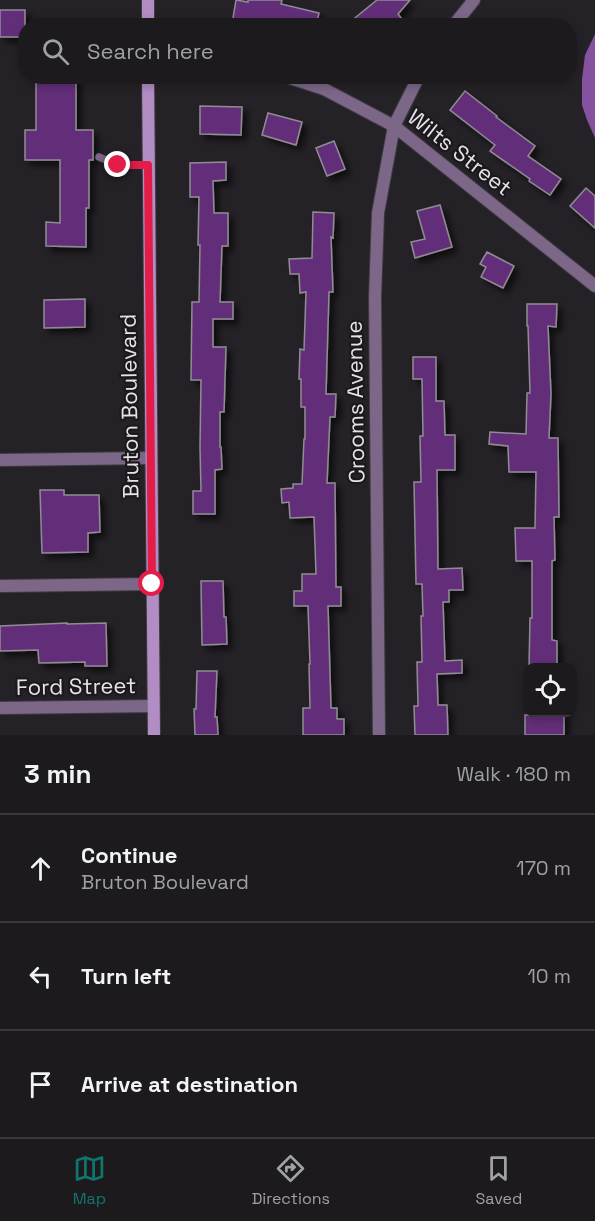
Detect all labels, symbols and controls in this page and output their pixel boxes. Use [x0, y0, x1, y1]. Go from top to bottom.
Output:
search box [18, 18, 577, 84]
icon: search [39, 35, 72, 68]
text: Search here [87, 37, 214, 65]
street label: Wilts Street [402, 103, 518, 201]
route end [104, 151, 130, 177]
street label: Bruton Boulevard [113, 313, 145, 499]
street label: Crooms Avenue [340, 320, 370, 484]
route start [138, 570, 164, 596]
map controls [523, 663, 577, 717]
button: locate [523, 663, 577, 717]
street label: Ford Street [16, 671, 136, 701]
text: 3 min [24, 757, 92, 791]
text: Walk · 180 m [457, 761, 571, 787]
text: Continue [81, 841, 177, 869]
icon: ahead [24, 852, 57, 885]
text: 170 m [516, 855, 571, 881]
text: Bruton Boulevard [81, 869, 249, 895]
icon: left [24, 960, 57, 993]
text: Turn left [81, 962, 171, 990]
text: 10 m [527, 963, 571, 989]
icon: arrive [24, 1068, 57, 1101]
text: Arrive at destination [81, 1070, 298, 1098]
tab: Map [73, 1152, 106, 1209]
tab: Directions [252, 1152, 330, 1209]
tab: Saved [476, 1152, 522, 1209]

